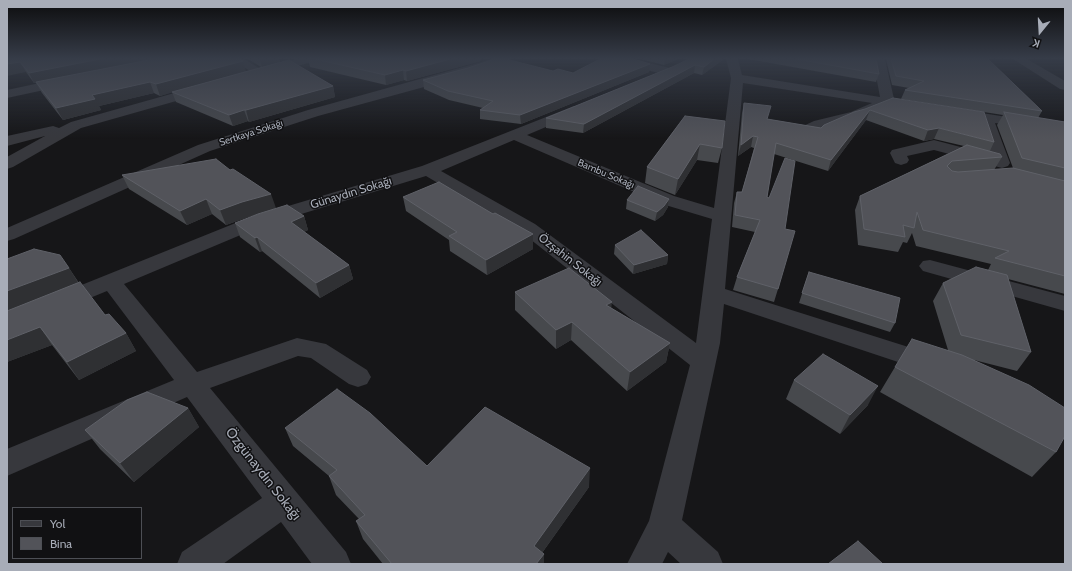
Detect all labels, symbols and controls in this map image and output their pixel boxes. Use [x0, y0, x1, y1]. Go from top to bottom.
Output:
north arrow [1020, 12, 1060, 52]
text: K [1031, 36, 1042, 51]
street label: Sertkaya Sokağı [218, 117, 284, 149]
street label: Bambu Sokağı [576, 157, 636, 191]
street label: Günaydın Sokağı [309, 174, 393, 212]
street label: Özşahin Sokağı [535, 231, 605, 289]
street label: Özgünaydın Sokağı [222, 424, 304, 524]
legend [12, 507, 142, 559]
text: Yol [50, 516, 65, 531]
text: Bina [50, 536, 72, 551]

